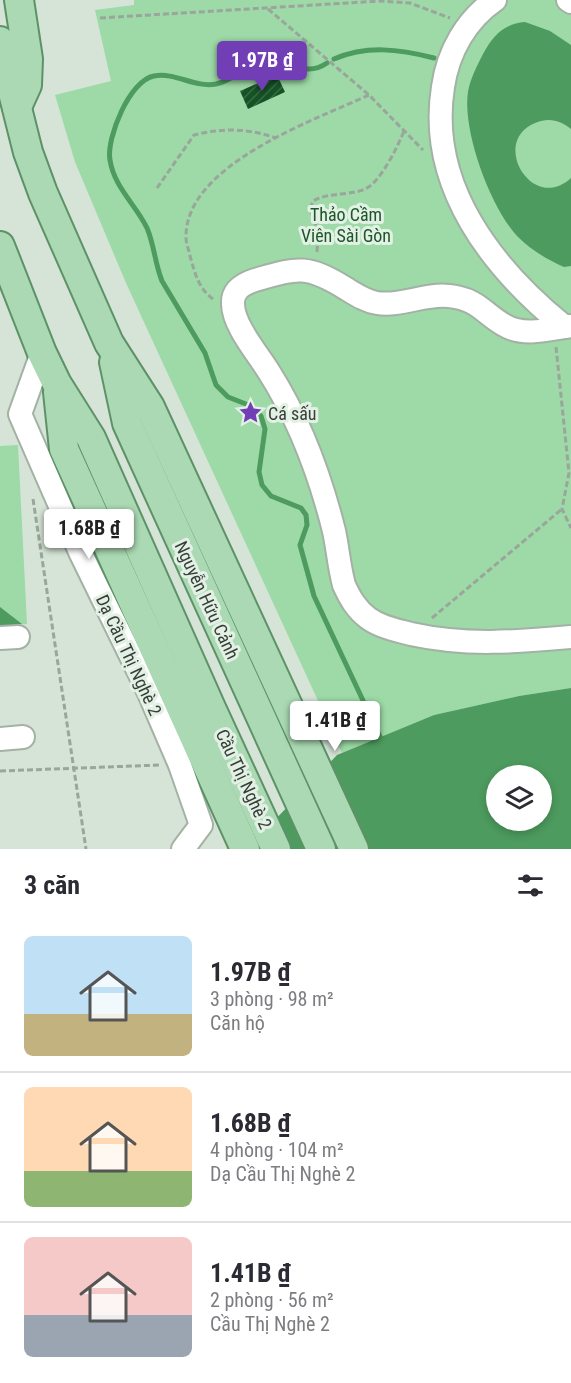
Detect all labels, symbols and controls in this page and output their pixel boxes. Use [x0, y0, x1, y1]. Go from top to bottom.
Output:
pin: 1.97B ₫ [207, 41, 317, 92]
text: 1.97B ₫ [231, 48, 293, 72]
park label: Thảo Cầm Viên Sài Gòn [301, 204, 391, 246]
place icon: Cá sấu [237, 400, 263, 426]
place label: Cá sấu [268, 403, 317, 424]
pin: 1.68B ₫ [34, 509, 144, 560]
text: 1.68B ₫ [58, 516, 120, 540]
street label: Nguyễn Hữu Cảnh [171, 538, 243, 662]
street label: Dạ Cầu Thị Nghè 2 [92, 591, 166, 719]
pin: 1.41B ₫ [280, 701, 390, 752]
text: 1.41B ₫ [304, 708, 366, 732]
street label: Cầu Thị Nghè 2 [212, 726, 276, 832]
map controls [486, 765, 552, 831]
button: layers [486, 765, 552, 831]
icon: filters [514, 869, 547, 902]
text: 3 căn [24, 870, 80, 900]
text: 1.97B ₫ [210, 957, 291, 987]
icon: home [72, 960, 144, 1032]
text: 3 phòng · 98 m² [210, 987, 334, 1011]
text: Căn hộ [210, 1011, 265, 1035]
text: 1.68B ₫ [210, 1108, 291, 1138]
icon: home [72, 1111, 144, 1183]
text: 4 phòng · 104 m² [210, 1138, 344, 1162]
text: Dạ Cầu Thị Nghè 2 [210, 1162, 355, 1186]
text: 1.41B ₫ [210, 1258, 291, 1288]
icon: home [72, 1261, 144, 1333]
text: 2 phòng · 56 m² [210, 1288, 334, 1312]
text: Cầu Thị Nghè 2 [210, 1312, 330, 1336]

